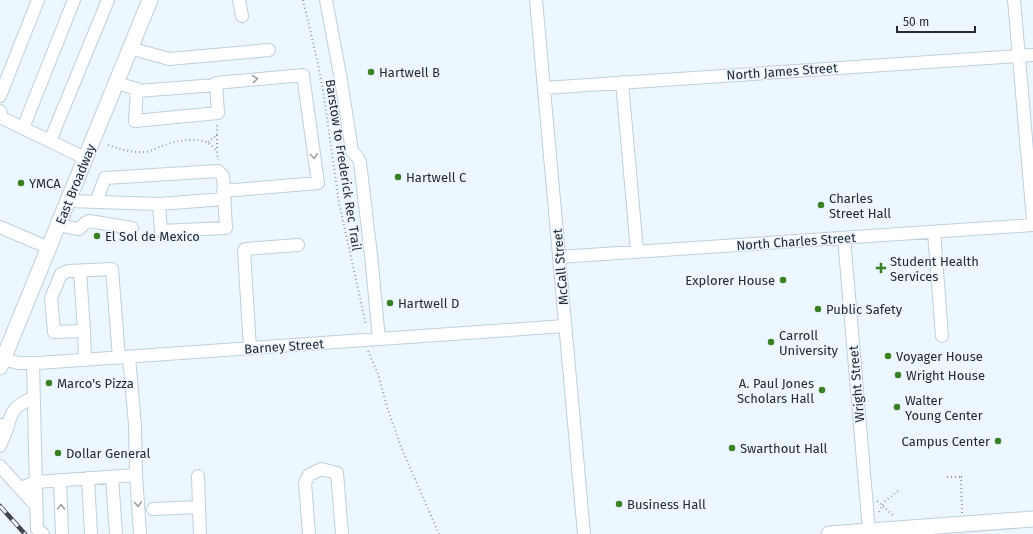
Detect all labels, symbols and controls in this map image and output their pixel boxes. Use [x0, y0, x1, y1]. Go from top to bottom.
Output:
scale bar [897, 8, 975, 34]
text: 50 m [903, 15, 929, 29]
street label: North James Street [726, 60, 838, 83]
place label: Hartwell B [379, 65, 440, 80]
marker: Hartwell B [366, 67, 376, 77]
one-way arrow [252, 75, 258, 84]
street label: Barstow to Frederick Rec Trail [323, 78, 365, 252]
street label: East Broadway [53, 141, 99, 227]
one-way arrow [309, 153, 318, 159]
place label: Hartwell C [406, 170, 467, 185]
marker: Hartwell C [393, 172, 403, 182]
place label: YMCA [29, 176, 61, 191]
marker: YMCA [16, 178, 26, 188]
place label: Charles Street Hall [829, 191, 891, 221]
marker: Charles Street Hall [816, 200, 826, 210]
street label: McCall Street [550, 228, 571, 306]
place label: El Sol de Mexico [105, 229, 200, 244]
street label: North Charles Street [736, 230, 857, 253]
marker: El Sol de Mexico [92, 231, 102, 241]
place label: Student Health Services [890, 254, 979, 284]
marker: Student Health Services [875, 262, 887, 274]
place label: Explorer House [685, 273, 775, 288]
marker: Explorer House [778, 275, 788, 285]
place label: Hartwell D [398, 296, 459, 311]
marker: Hartwell D [385, 298, 395, 308]
place label: Public Safety [826, 302, 903, 317]
marker: Public Safety [813, 304, 823, 314]
place label: Carroll University [779, 328, 839, 358]
street label: Barney Street [244, 336, 325, 357]
marker: Carroll University [766, 337, 776, 347]
street label: Wright Street [846, 345, 867, 423]
place label: Voyager House [896, 349, 983, 364]
marker: Voyager House [883, 351, 893, 361]
place label: Wright House [906, 368, 985, 383]
marker: Wright House [893, 370, 903, 380]
place label: Marco's Pizza [57, 376, 134, 391]
place label: A. Paul Jones Scholars Hall [737, 376, 814, 406]
marker: Marco's Pizza [44, 378, 54, 388]
marker: A. Paul Jones Scholars Hall [817, 385, 827, 395]
place label: Walter Young Center [905, 393, 983, 423]
marker: Walter Young Center [892, 402, 902, 412]
place label: Campus Center [902, 434, 990, 449]
marker: Campus Center [993, 436, 1003, 446]
place label: Swarthout Hall [740, 441, 828, 456]
marker: Swarthout Hall [727, 443, 737, 453]
place label: Dollar General [66, 446, 151, 461]
marker: Dollar General [53, 448, 63, 458]
place label: Business Hall [627, 497, 706, 512]
marker: Business Hall [614, 499, 624, 509]
one-way arrow [133, 501, 142, 507]
one-way arrow [57, 504, 65, 510]

